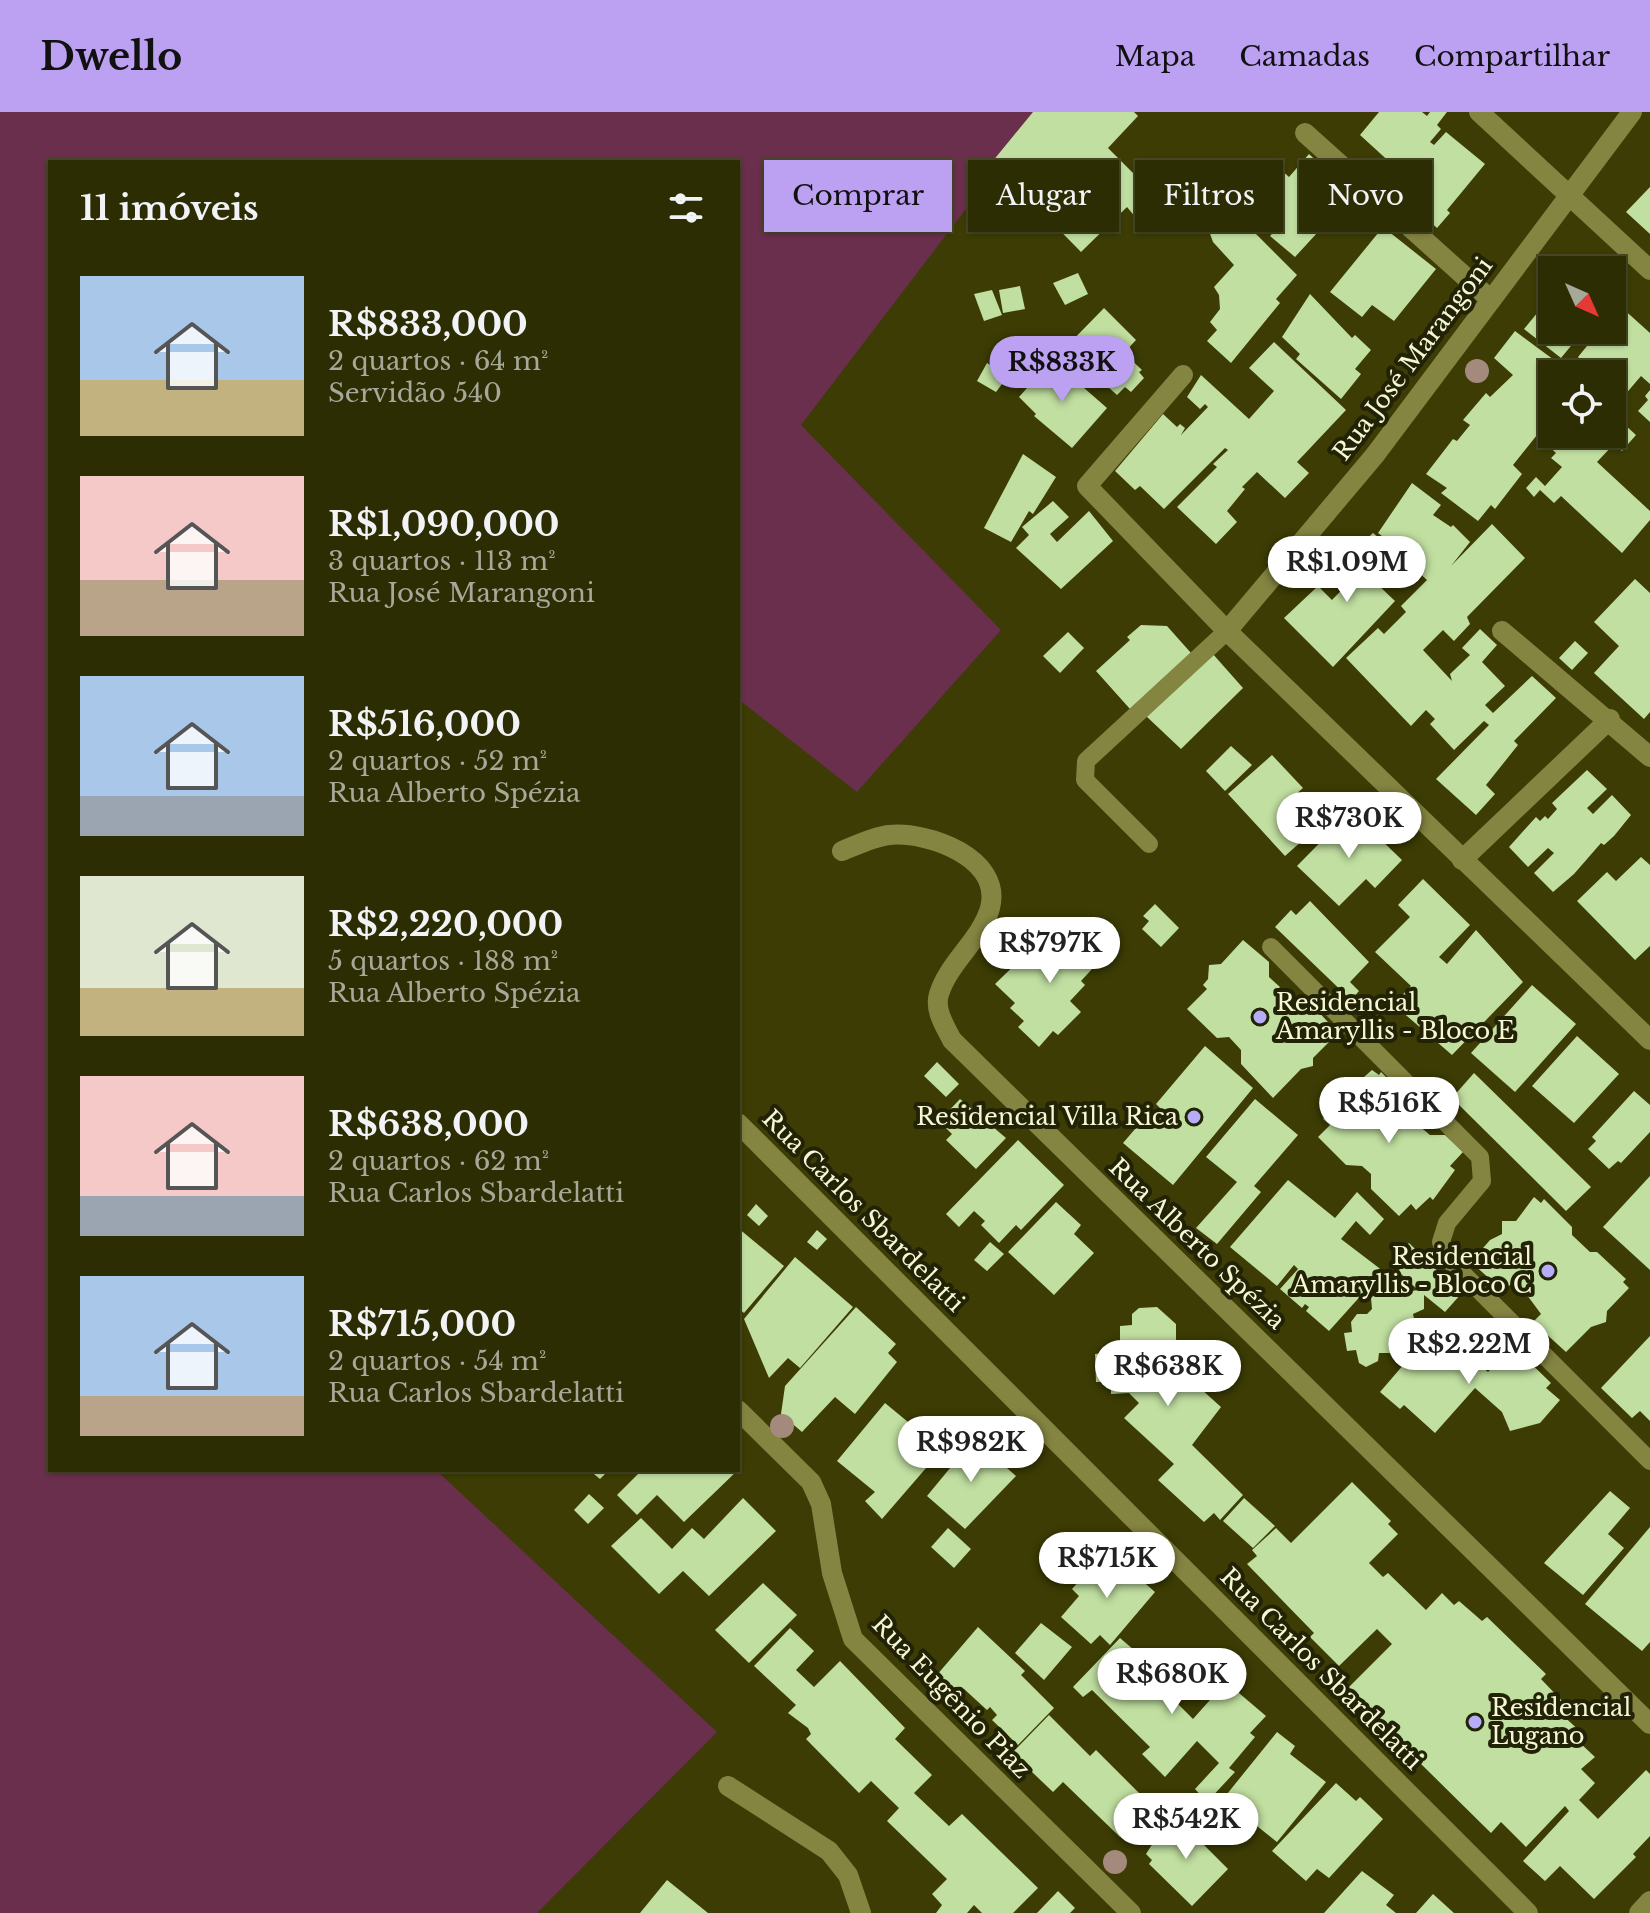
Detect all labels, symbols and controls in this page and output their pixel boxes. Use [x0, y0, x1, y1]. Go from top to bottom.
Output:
text: Dwello [40, 33, 182, 80]
text: Mapa [1115, 39, 1195, 74]
text: Camadas [1239, 39, 1370, 74]
text: Compartilhar [1414, 39, 1610, 74]
chip: Comprar [764, 160, 952, 232]
chip: Alugar [968, 160, 1119, 232]
chip: Filtros [1135, 160, 1283, 232]
chip: Novo [1299, 160, 1432, 232]
icon: filters [664, 186, 708, 230]
text: 11 imóveis [80, 187, 259, 229]
street label: Rua José Marangoni [1327, 252, 1498, 466]
north arrow [1538, 256, 1626, 344]
map controls [1538, 256, 1626, 448]
text: R$833,000 [328, 303, 528, 345]
icon: home [144, 308, 240, 404]
pin: R$833K [997, 336, 1127, 404]
text: 2 quartos · 64 m² [328, 345, 548, 377]
text: R$833K [1008, 346, 1116, 378]
button: locate [1538, 360, 1626, 448]
text: Servidão 540 [328, 377, 502, 409]
text: R$1,090,000 [328, 503, 559, 545]
icon: home [144, 508, 240, 604]
pin: R$1.09M [1273, 536, 1421, 604]
text: 3 quartos · 113 m² [328, 545, 556, 577]
text: R$1.09M [1286, 546, 1408, 578]
text: Rua José Marangoni [328, 577, 595, 609]
text: R$516,000 [328, 703, 521, 745]
icon: home [144, 708, 240, 804]
text: 2 quartos · 52 m² [328, 745, 547, 777]
text: Rua Alberto Spézia [328, 777, 581, 809]
pin: R$730K [1284, 792, 1414, 860]
text: R$730K [1295, 802, 1403, 834]
text: R$2,220,000 [328, 903, 563, 945]
icon: home [144, 908, 240, 1004]
pin: R$797K [985, 917, 1115, 985]
text: R$797K [998, 927, 1102, 959]
text: 5 quartos · 188 m² [328, 945, 558, 977]
text: Rua Alberto Spézia [328, 977, 581, 1009]
place label: Residencial Amaryllis - Bloco E [1275, 988, 1515, 1045]
marker: Residencial Amaryllis - Bloco E [1251, 1008, 1269, 1026]
pin: R$516K [1324, 1077, 1454, 1145]
text: R$516K [1337, 1087, 1441, 1119]
place label: Residencial Villa Rica [916, 1102, 1179, 1131]
text: R$638,000 [328, 1103, 529, 1145]
street label: Rua Carlos Sbardelatti [756, 1104, 970, 1318]
icon: home [144, 1108, 240, 1204]
marker: Residencial Villa Rica [1185, 1108, 1203, 1126]
text: 2 quartos · 62 m² [328, 1145, 549, 1177]
street label: Rua Alberto Spézia [1103, 1152, 1292, 1336]
text: Rua Carlos Sbardelatti [328, 1177, 624, 1209]
place label: Residencial Amaryllis - Bloco C [1291, 1242, 1532, 1299]
marker: Residencial Amaryllis - Bloco C [1539, 1262, 1557, 1280]
text: R$715,000 [328, 1303, 516, 1345]
icon: home [144, 1308, 240, 1404]
pin: R$2.22M [1395, 1318, 1543, 1386]
text: R$2.22M [1406, 1328, 1532, 1360]
pin: R$638K [1103, 1340, 1233, 1408]
text: 2 quartos · 54 m² [328, 1345, 546, 1377]
text: R$638K [1113, 1350, 1223, 1382]
text: Rua Carlos Sbardelatti [328, 1377, 624, 1409]
pin: R$982K [906, 1416, 1036, 1484]
text: R$982K [916, 1426, 1026, 1458]
pin: R$715K [1042, 1532, 1172, 1600]
text: R$715K [1057, 1542, 1157, 1574]
street label: Rua Carlos Sbardelatti [1214, 1562, 1428, 1776]
street label: Rua Eugênio Piaz [866, 1609, 1036, 1784]
pin: R$680K [1107, 1648, 1237, 1716]
text: R$680K [1116, 1658, 1228, 1690]
place label: Residencial Lugano [1491, 1693, 1631, 1750]
marker: Residencial Lugano [1466, 1713, 1484, 1731]
pin: R$542K [1121, 1793, 1251, 1861]
text: R$542K [1132, 1803, 1240, 1835]

